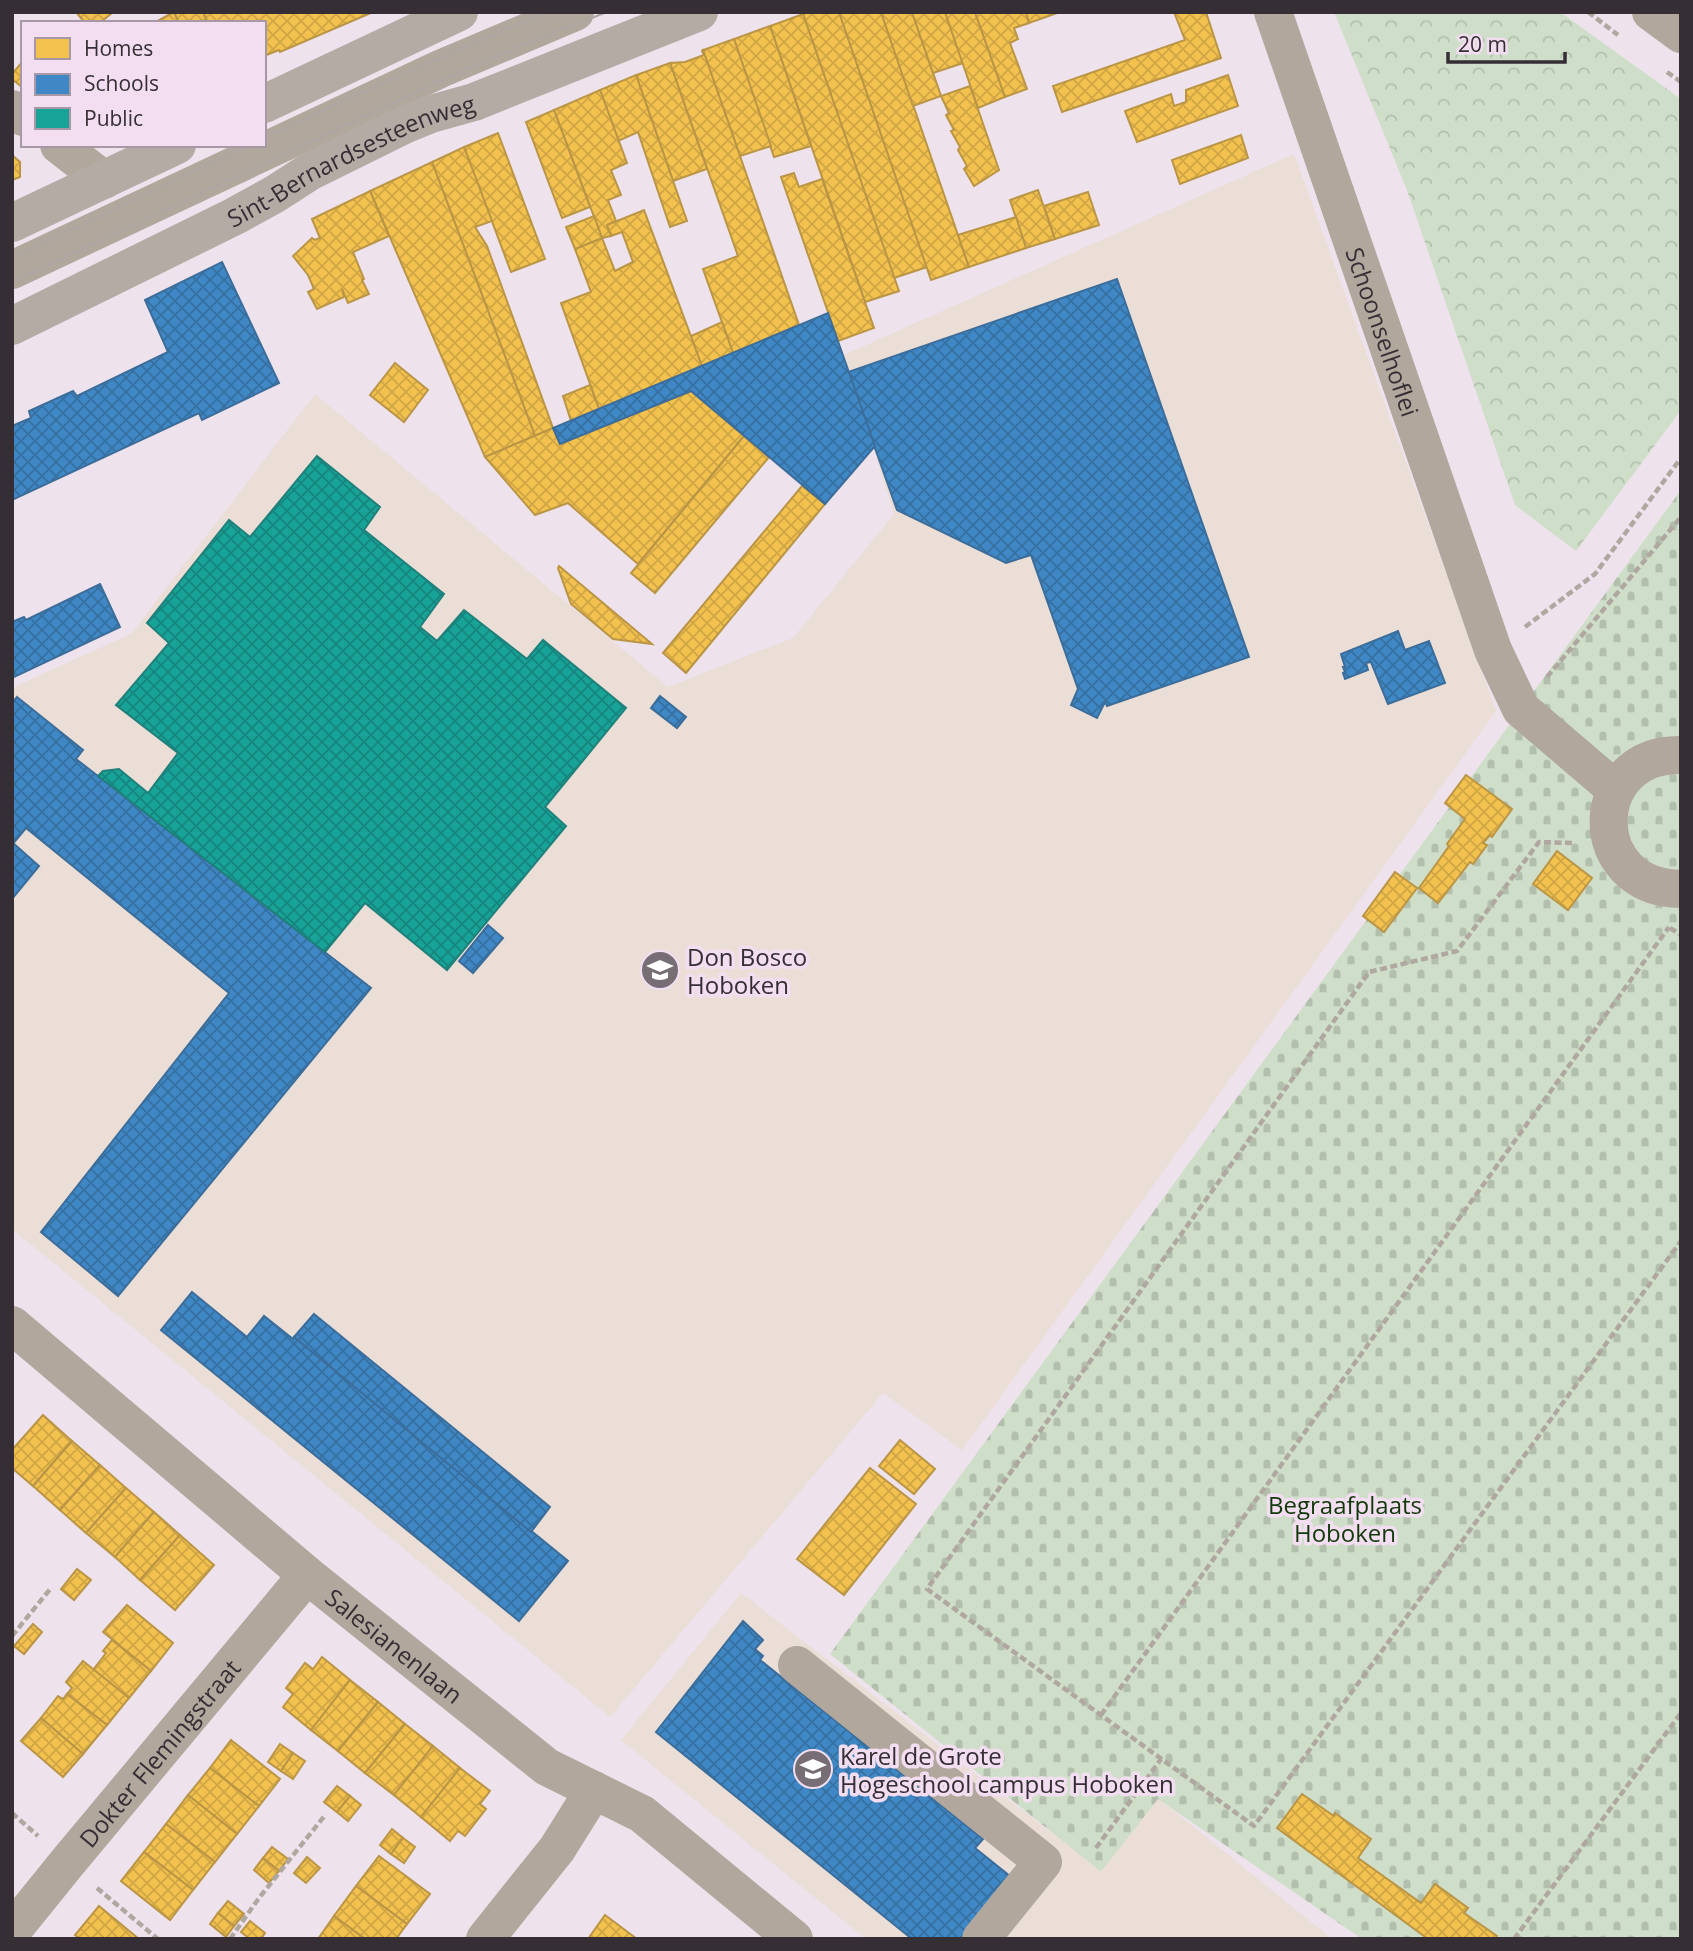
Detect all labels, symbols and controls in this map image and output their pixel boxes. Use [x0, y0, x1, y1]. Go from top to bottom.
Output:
legend [21, 21, 266, 147]
scale bar [1448, 21, 1565, 65]
text: 20 m [1458, 30, 1507, 58]
text: Homes [84, 34, 153, 62]
text: Schools [84, 69, 159, 97]
street label: Sint-Bernardsesteenweg [221, 86, 479, 234]
text: Public [84, 104, 143, 132]
street label: Schoonselhoflei [1339, 243, 1428, 420]
place label: Don Bosco Hoboken [687, 940, 807, 1001]
school or university icon: Don Bosco Hoboken [639, 949, 681, 991]
park label: Begraafplaats Hoboken [1268, 1488, 1422, 1549]
street label: Salesianenlaan [319, 1580, 470, 1710]
street label: Dokter Flemingstraat [71, 1652, 247, 1854]
place label: Karel de Grote Hogeschool campus Hoboken [840, 1739, 1174, 1800]
school or university icon: Karel de Grote Hogeschool campus Hoboken [792, 1748, 834, 1790]

